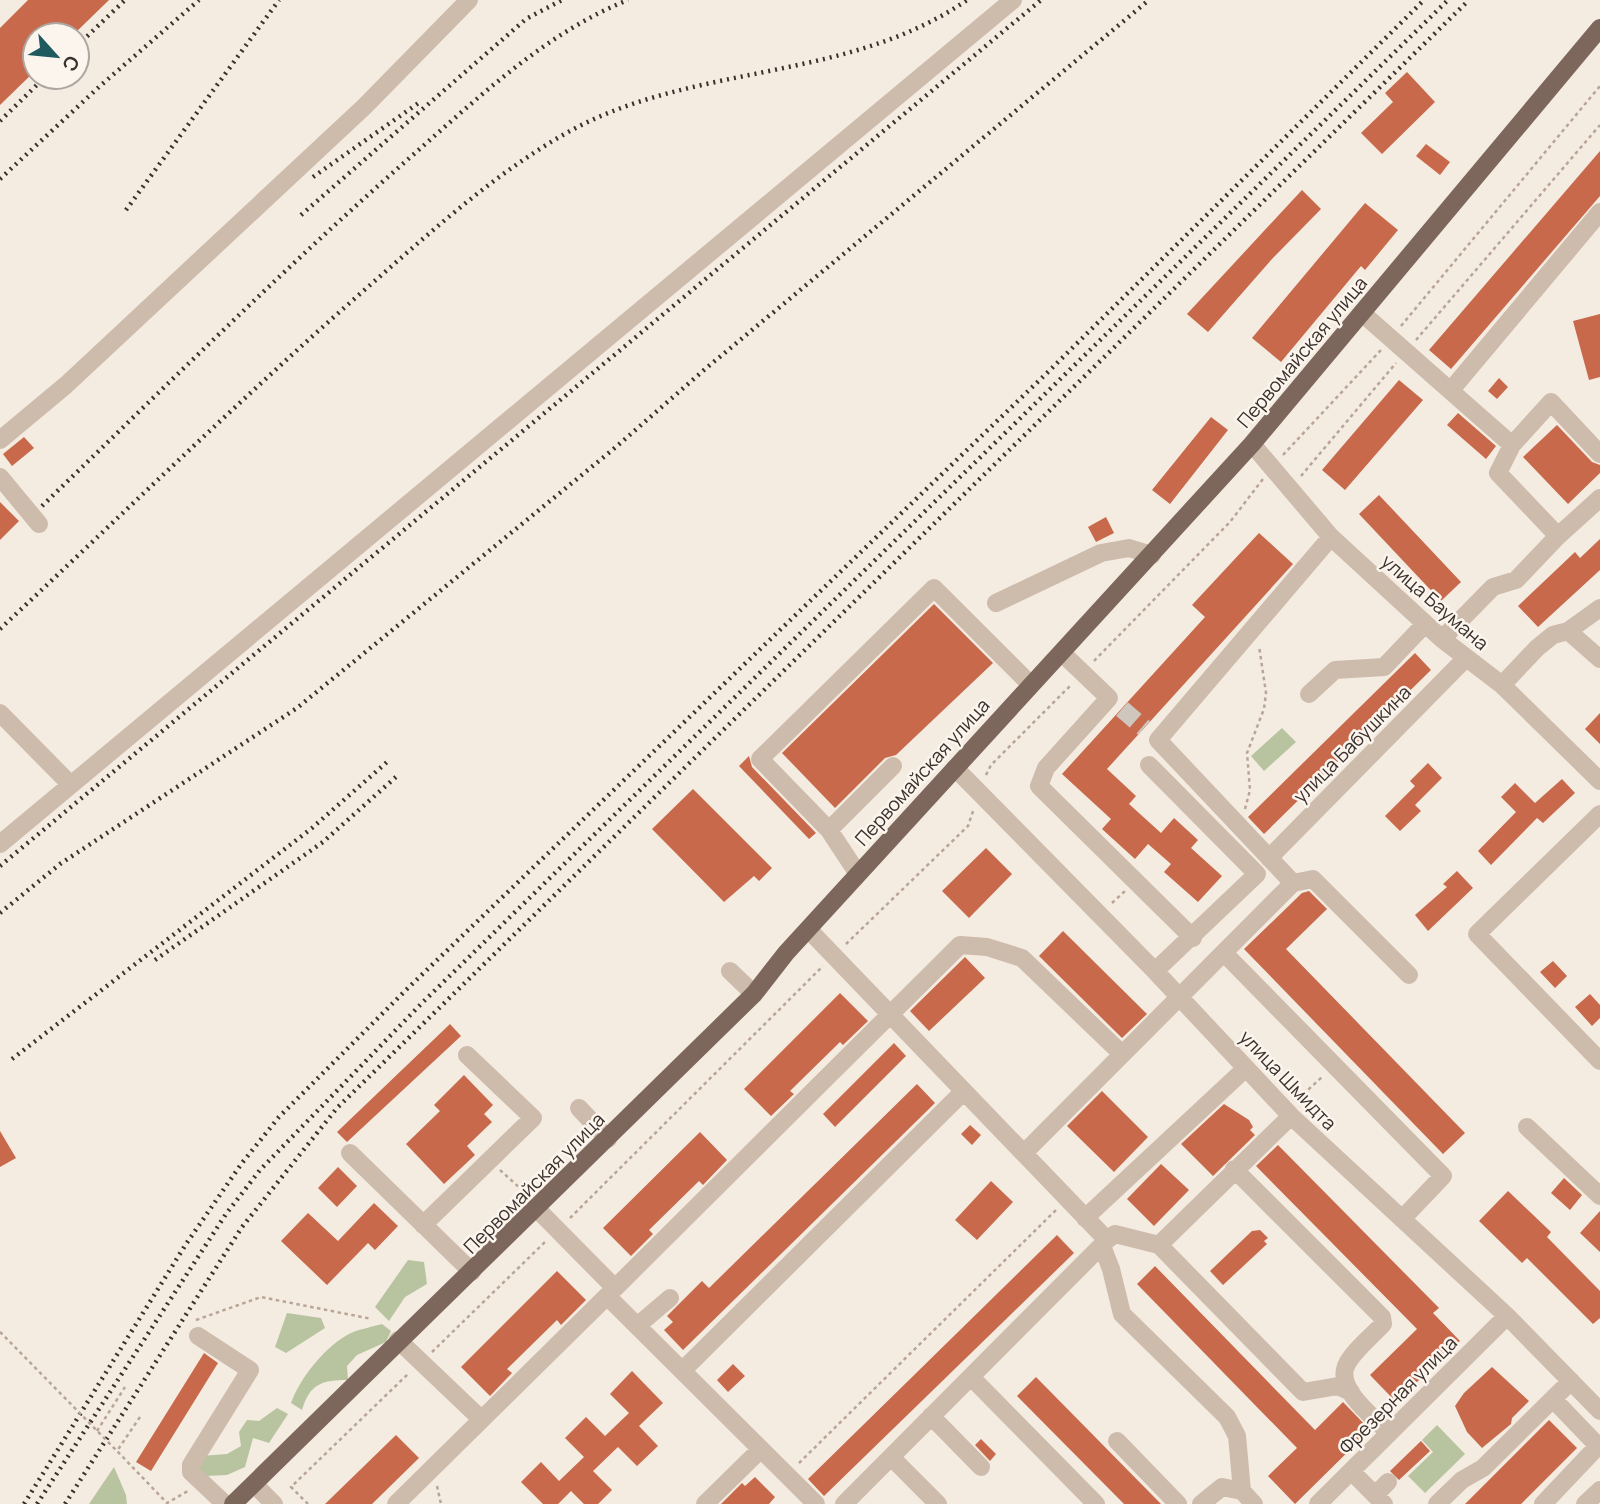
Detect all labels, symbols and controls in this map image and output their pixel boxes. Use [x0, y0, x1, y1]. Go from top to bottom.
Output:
north arrow [21, 21, 91, 91]
text: С [56, 52, 86, 76]
street label: Первомайская улица [1231, 271, 1373, 433]
street label: улица Баумана [1376, 548, 1494, 656]
street label: улица Бабушкина [1287, 679, 1417, 809]
street label: Первомайская улица [849, 693, 995, 851]
street label: улица Шмидта [1234, 1024, 1342, 1136]
street label: Первомайская улица [458, 1107, 610, 1259]
street label: Фрезерная улица [1333, 1330, 1463, 1460]

